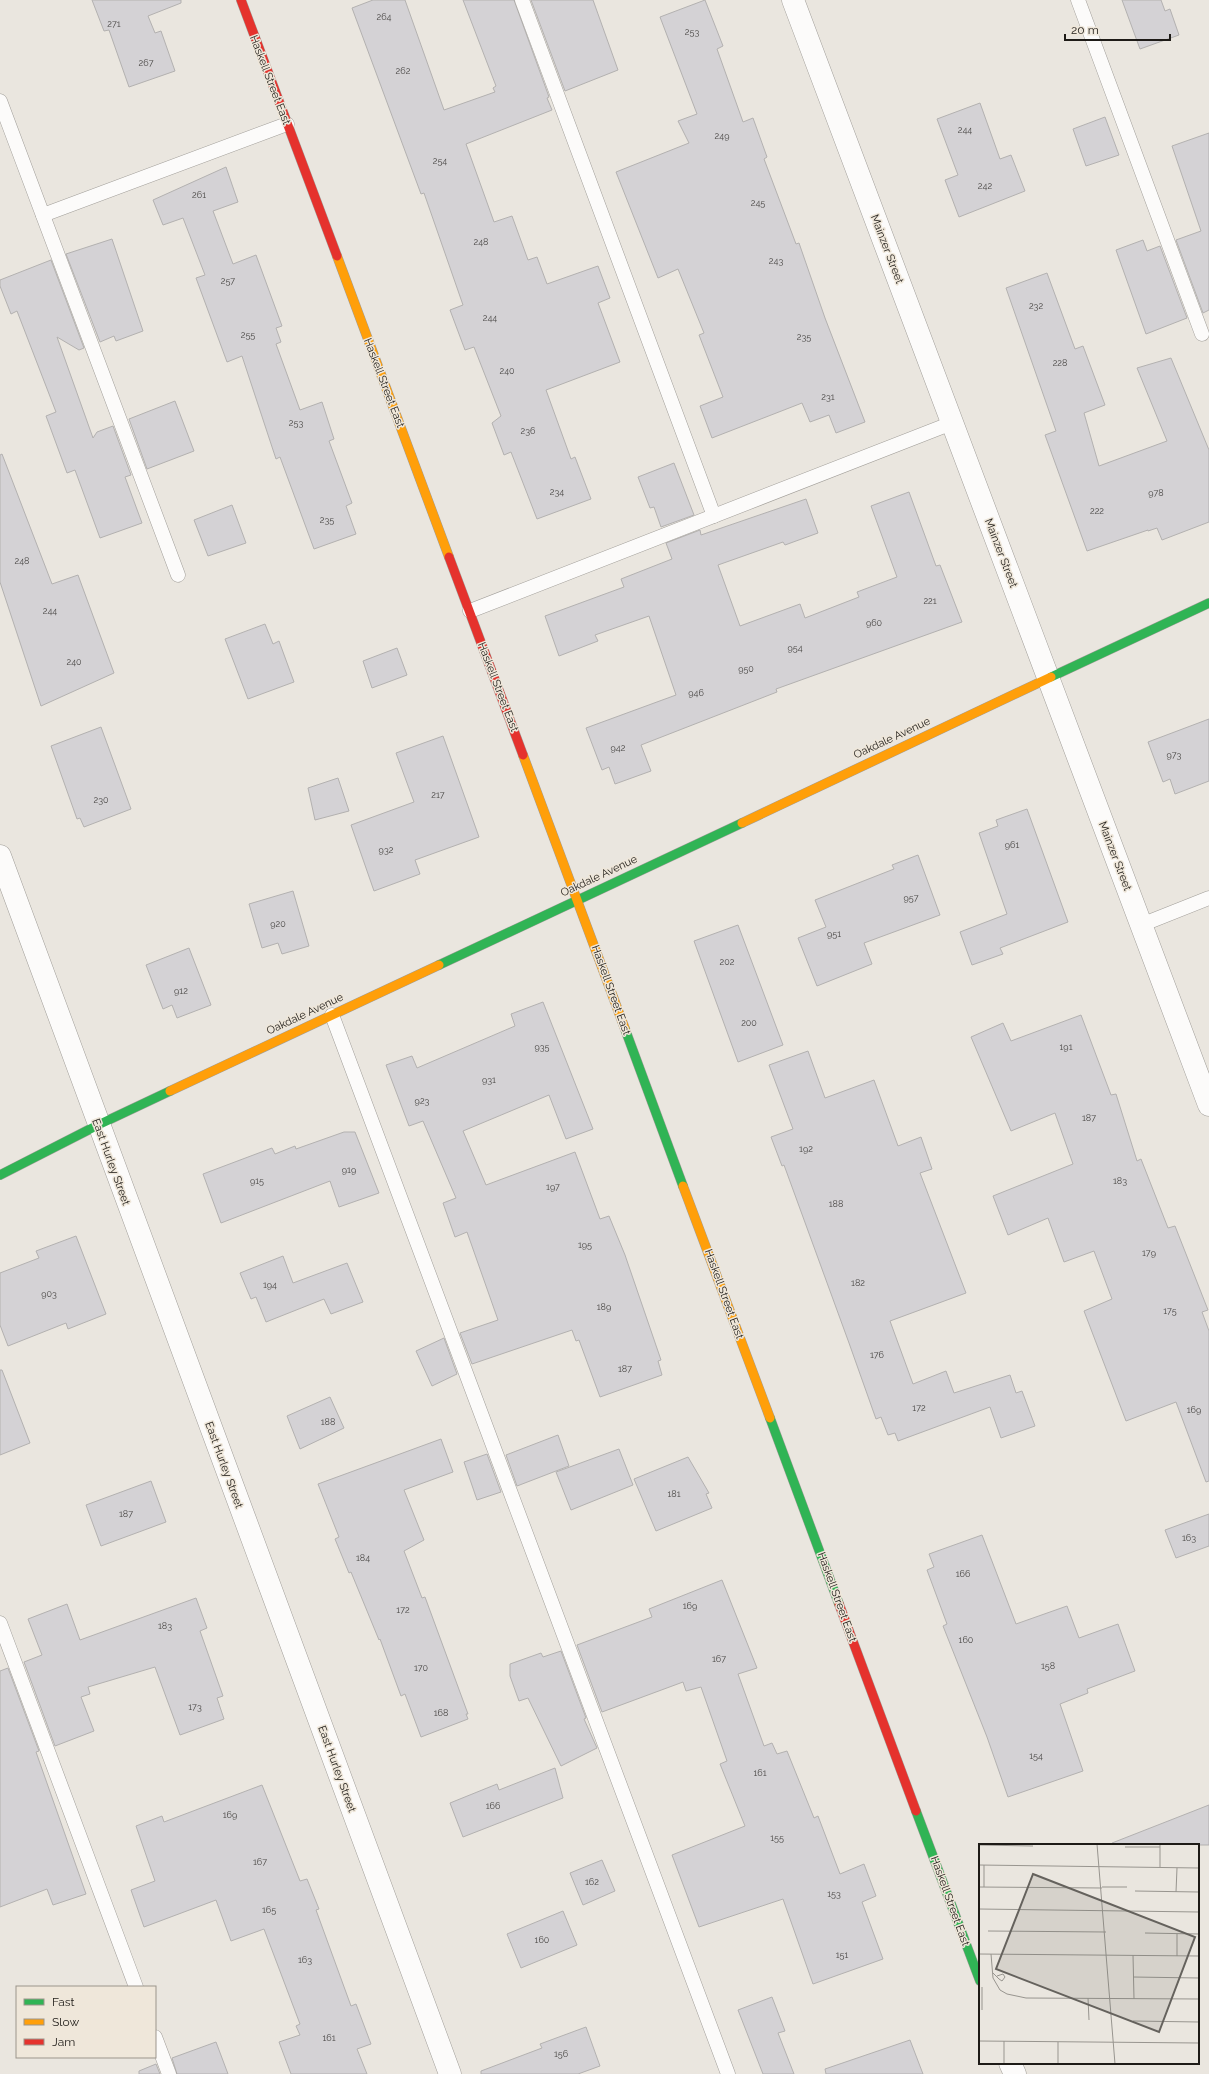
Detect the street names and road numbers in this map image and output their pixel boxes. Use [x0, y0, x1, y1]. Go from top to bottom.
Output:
street label: Haskell Street East [247, 33, 293, 127]
street label: Mainzer Street [868, 213, 906, 286]
street label: Haskell Street East [361, 336, 407, 430]
street label: Mainzer Street [982, 517, 1020, 590]
street label: Haskell Street East [475, 640, 521, 734]
street label: Oakdale Avenue [852, 714, 933, 761]
street label: Mainzer Street [1096, 820, 1134, 893]
street label: Oakdale Avenue [559, 852, 640, 899]
street label: Haskell Street East [589, 943, 633, 1037]
street label: Oakdale Avenue [265, 990, 346, 1037]
street label: East Hurley Street [89, 1117, 133, 1207]
street label: Haskell Street East [702, 1247, 746, 1341]
street label: East Hurley Street [202, 1420, 246, 1510]
street label: Haskell Street East [815, 1550, 859, 1644]
street label: East Hurley Street [315, 1724, 359, 1814]
street label: Haskell Street East [928, 1854, 972, 1948]

